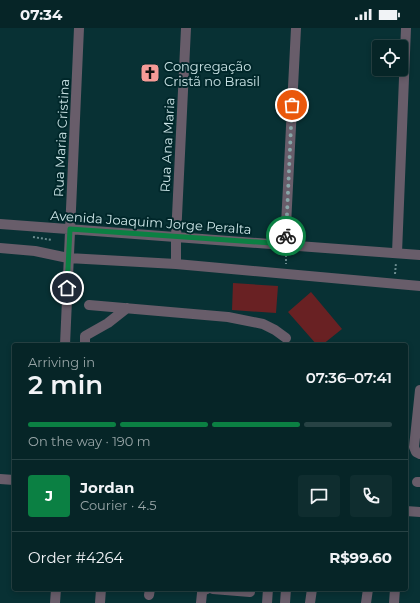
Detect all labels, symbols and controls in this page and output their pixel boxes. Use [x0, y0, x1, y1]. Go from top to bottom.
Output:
text: 07:34 [20, 5, 62, 24]
map controls [372, 40, 408, 76]
button: locate [372, 40, 408, 76]
place label: Congregação Cristã no Brasil [164, 58, 260, 89]
church icon: Congregação Cristã no Brasil [139, 62, 161, 84]
street label: Rua Maria Cristina [50, 78, 72, 198]
pin [275, 88, 309, 122]
icon: bag [281, 94, 303, 116]
street label: Rua Ana Maria [157, 97, 177, 193]
street label: Avenida Joaquim Jorge Peralta [50, 207, 252, 237]
courier [266, 216, 306, 256]
icon: bike [275, 225, 297, 247]
pin [50, 271, 84, 305]
icon: home [56, 277, 78, 299]
text: Arriving in [28, 354, 95, 370]
text: 07:36–07:41 [306, 368, 392, 387]
text: 2 min [28, 369, 103, 401]
text: On the way · 190 m [28, 433, 151, 449]
button: chat [298, 475, 340, 517]
button: phone [350, 475, 392, 517]
text: Jordan [80, 478, 134, 497]
text: J [45, 486, 53, 505]
text: Courier · 4.5 [80, 497, 157, 513]
text: Order #4264 [28, 548, 123, 567]
text: R$99.60 [329, 548, 392, 567]

